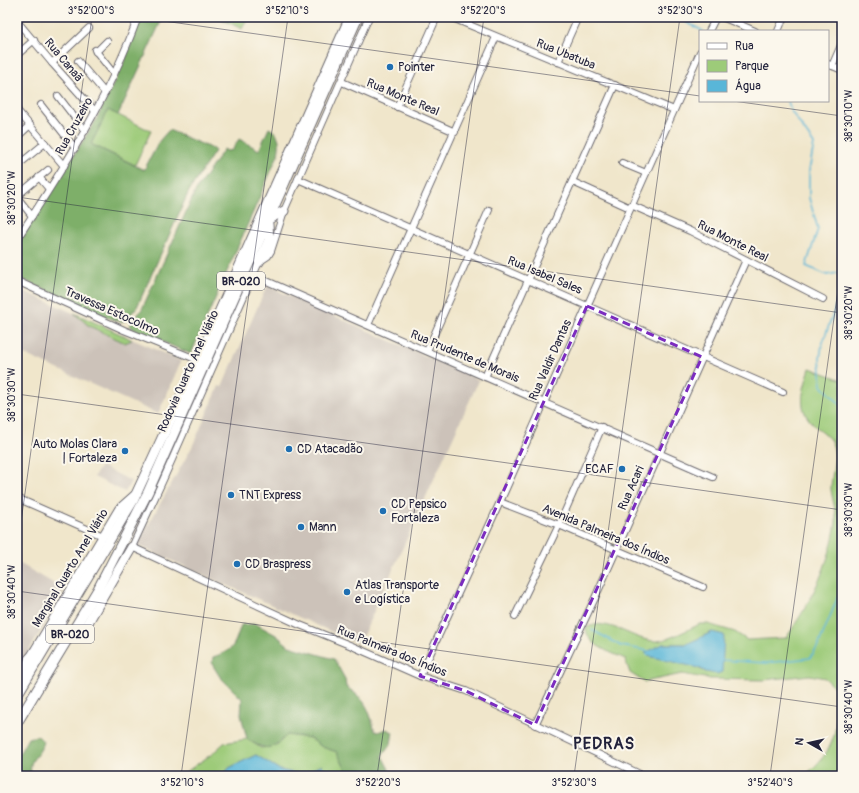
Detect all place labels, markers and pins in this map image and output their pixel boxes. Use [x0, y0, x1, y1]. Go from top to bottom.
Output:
place label: Pointer [398, 60, 436, 75]
marker: Pointer [385, 62, 395, 72]
place label: Auto Molas Clara | Fortaleza [33, 437, 117, 466]
place label: CD Atacadão [297, 442, 363, 457]
marker: CD Atacadão [284, 444, 294, 454]
marker: Auto Molas Clara | Fortaleza [120, 446, 130, 456]
place label: ECAF [585, 462, 614, 477]
marker: ECAF [617, 464, 627, 474]
place label: TNT Express [239, 488, 302, 503]
marker: TNT Express [226, 490, 236, 500]
place label: CD Pepsico Fortaleza [391, 497, 447, 526]
marker: CD Pepsico Fortaleza [378, 506, 388, 516]
place label: Mann [309, 520, 337, 535]
marker: Mann [296, 522, 306, 532]
place label: CD Braspress [245, 557, 311, 572]
marker: CD Braspress [232, 559, 242, 569]
place label: Atlas Transporte e Logística [355, 578, 439, 607]
marker: Atlas Transporte e Logística [342, 587, 352, 597]

